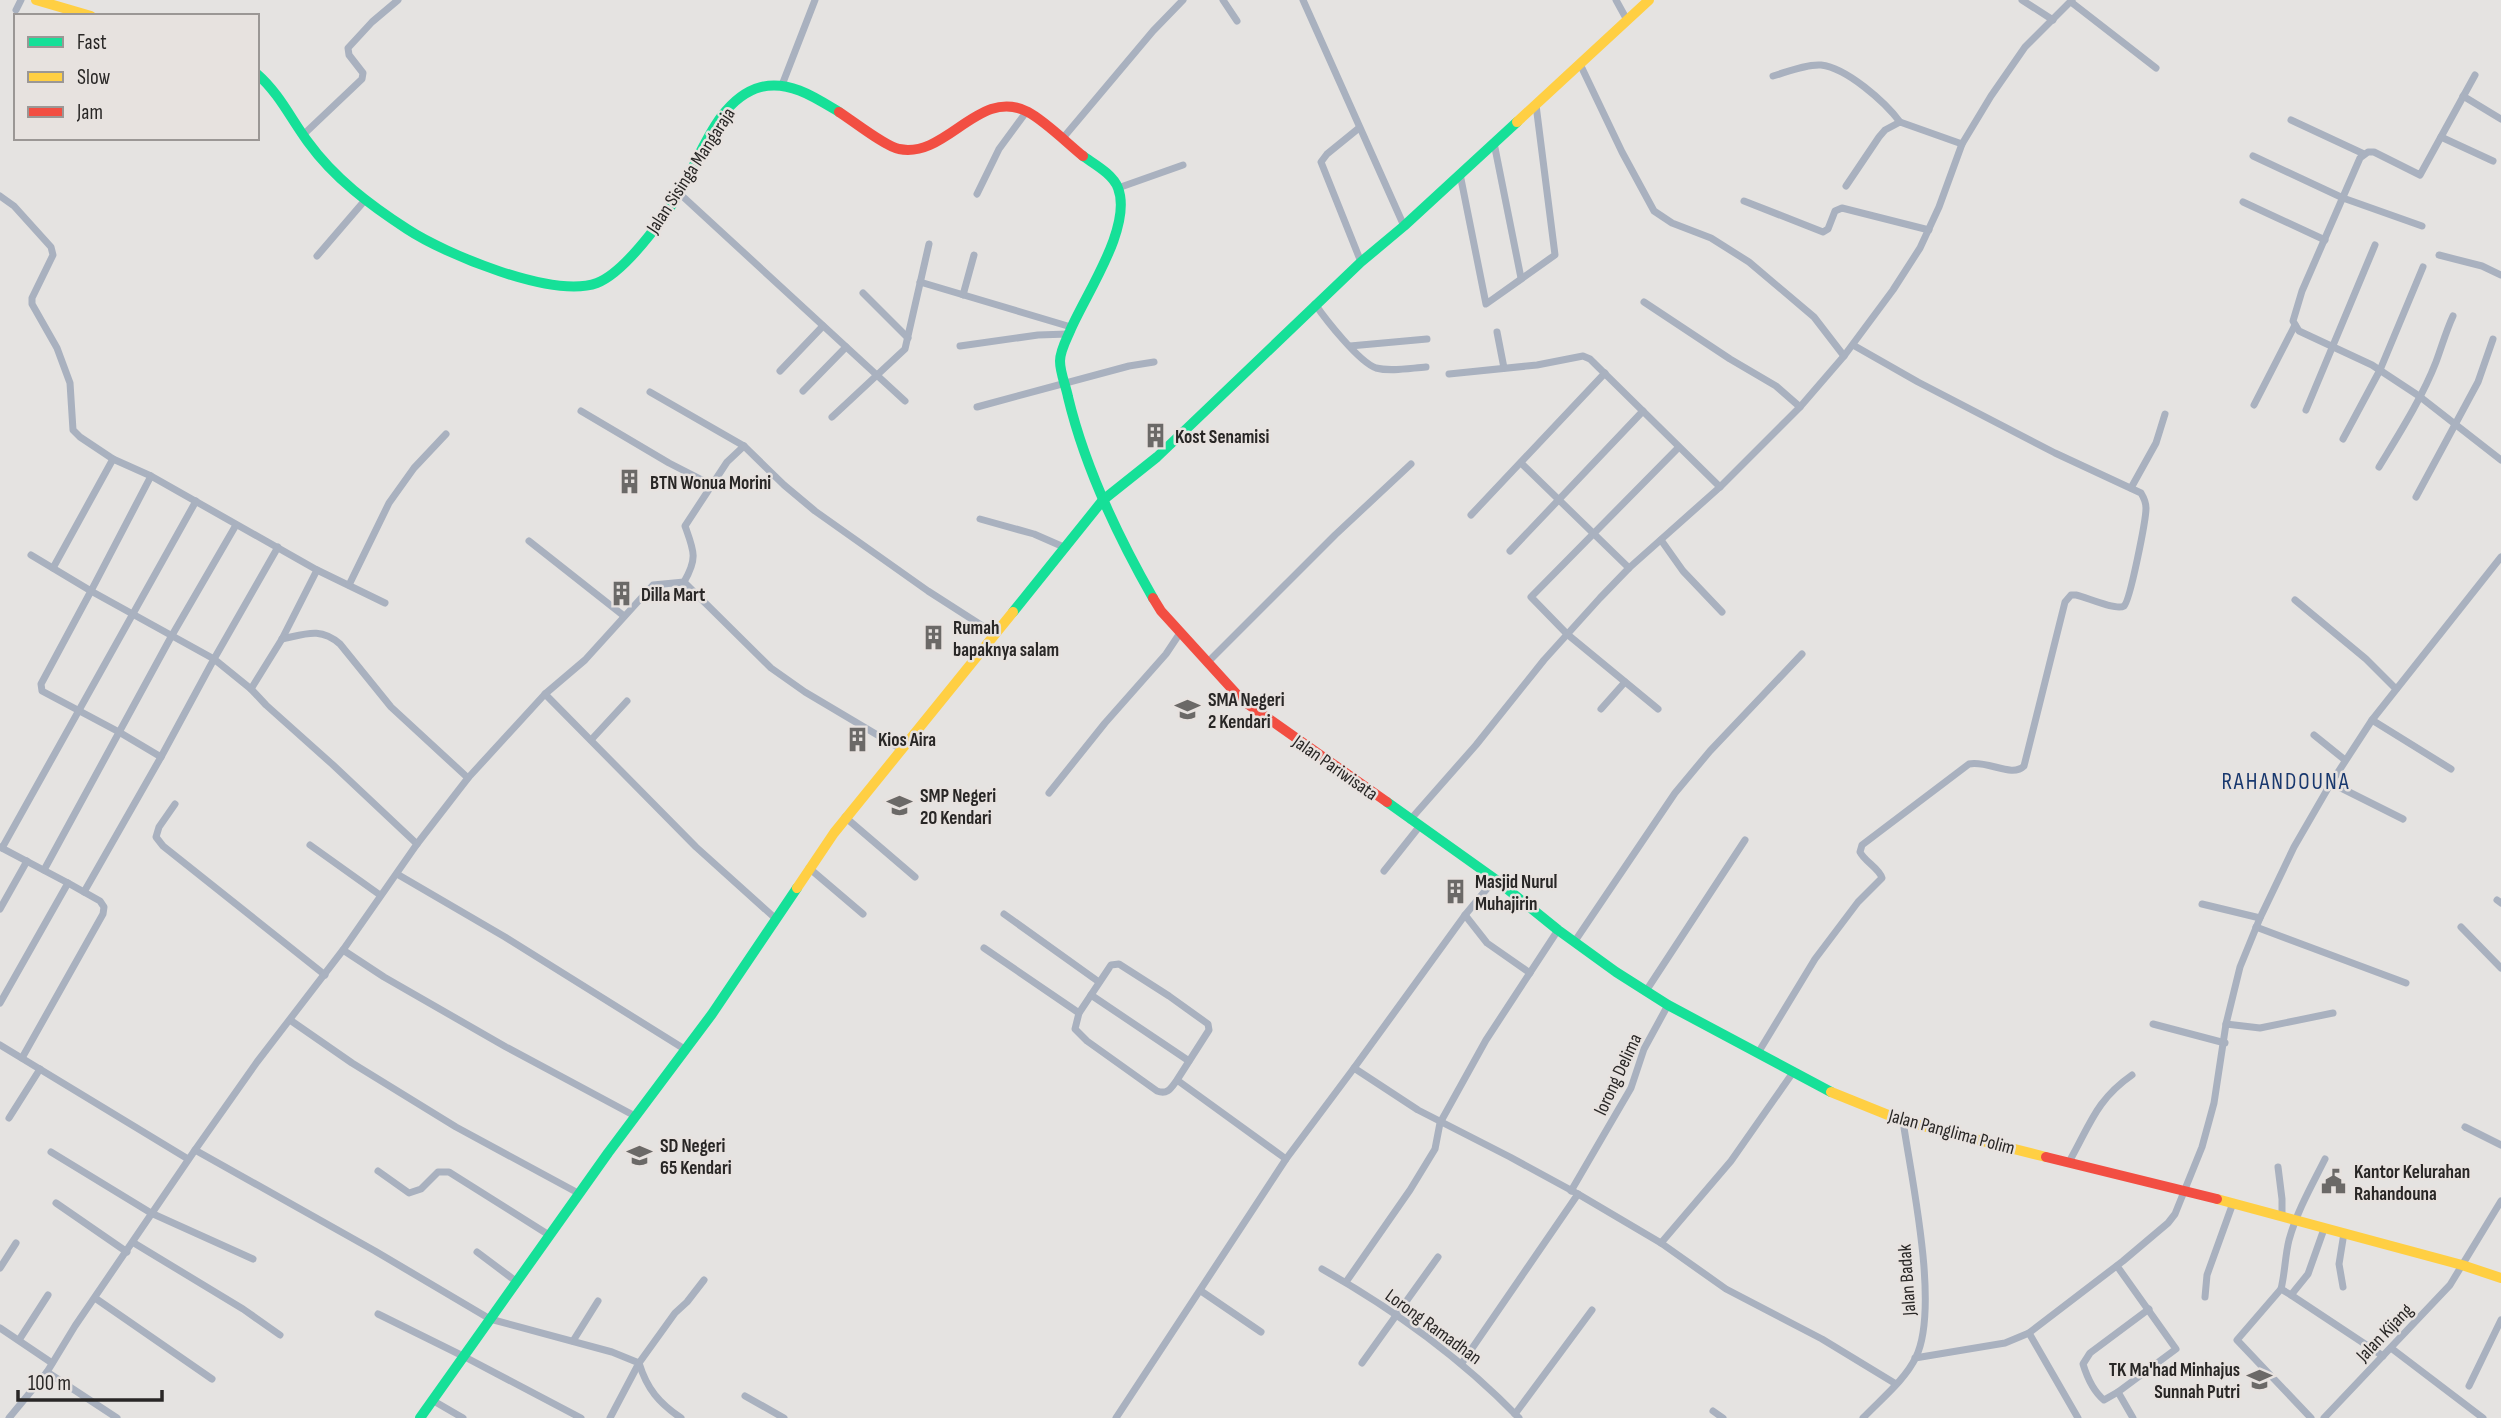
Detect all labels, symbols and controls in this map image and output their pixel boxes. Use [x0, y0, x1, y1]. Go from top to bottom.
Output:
legend [14, 14, 259, 140]
text: Fast [77, 30, 107, 55]
text: Slow [77, 65, 111, 90]
text: Jam [76, 100, 103, 125]
street label: Jalan Sisinga Mangaraja [641, 103, 741, 239]
building icon: Kost Senamisi [1141, 422, 1169, 450]
place label: Kost Senamisi [1175, 426, 1269, 449]
building icon: BTN Wonua Morini [616, 468, 644, 496]
place label: BTN Wonua Morini [650, 472, 771, 495]
building icon: Dilla Mart [607, 580, 635, 608]
place label: Dilla Mart [641, 584, 705, 607]
place label: Rumah bapaknya salam [953, 617, 1059, 662]
building icon: Rumah bapaknya salam [919, 624, 947, 652]
place label: SMA Negeri 2 Kendari [1208, 689, 1285, 734]
school or university icon: SMA Negeri 2 Kendari [1174, 696, 1202, 724]
building icon: Kios Aira [844, 725, 872, 753]
place label: Kios Aira [878, 729, 936, 752]
street label: Jalan Pariwisata [1287, 730, 1382, 806]
district label: RAHANDOUNA [2221, 768, 2351, 796]
place label: SMP Negeri 20 Kendari [920, 785, 996, 830]
school or university icon: SMP Negeri 20 Kendari [886, 792, 914, 820]
place label: Masjid Nurul Muhajirin [1475, 871, 1557, 916]
building icon: Masjid Nurul Muhajirin [1441, 878, 1469, 906]
street label: lorong Delima [1590, 1030, 1647, 1119]
street label: Jalan Panglima Polim [1885, 1104, 2017, 1160]
place label: SD Negeri 65 Kendari [660, 1135, 732, 1180]
school or university icon: SD Negeri 65 Kendari [626, 1142, 654, 1170]
place label: Kantor Kelurahan Rahandouna [2354, 1161, 2470, 1206]
public building icon: Kantor Kelurahan Rahandouna [2320, 1168, 2348, 1196]
street label: Jalan Badak [1893, 1243, 1922, 1317]
street label: Lorong Ramadhan [1381, 1285, 1486, 1370]
street label: Jalan Kijang [2351, 1299, 2419, 1368]
scale bar [18, 1358, 161, 1402]
place label: TK Ma'had Minhajus Sunnah Putri [2109, 1359, 2240, 1404]
school or university icon: TK Ma'had Minhajus Sunnah Putri [2246, 1366, 2274, 1394]
text: 100 m [28, 1371, 71, 1396]

